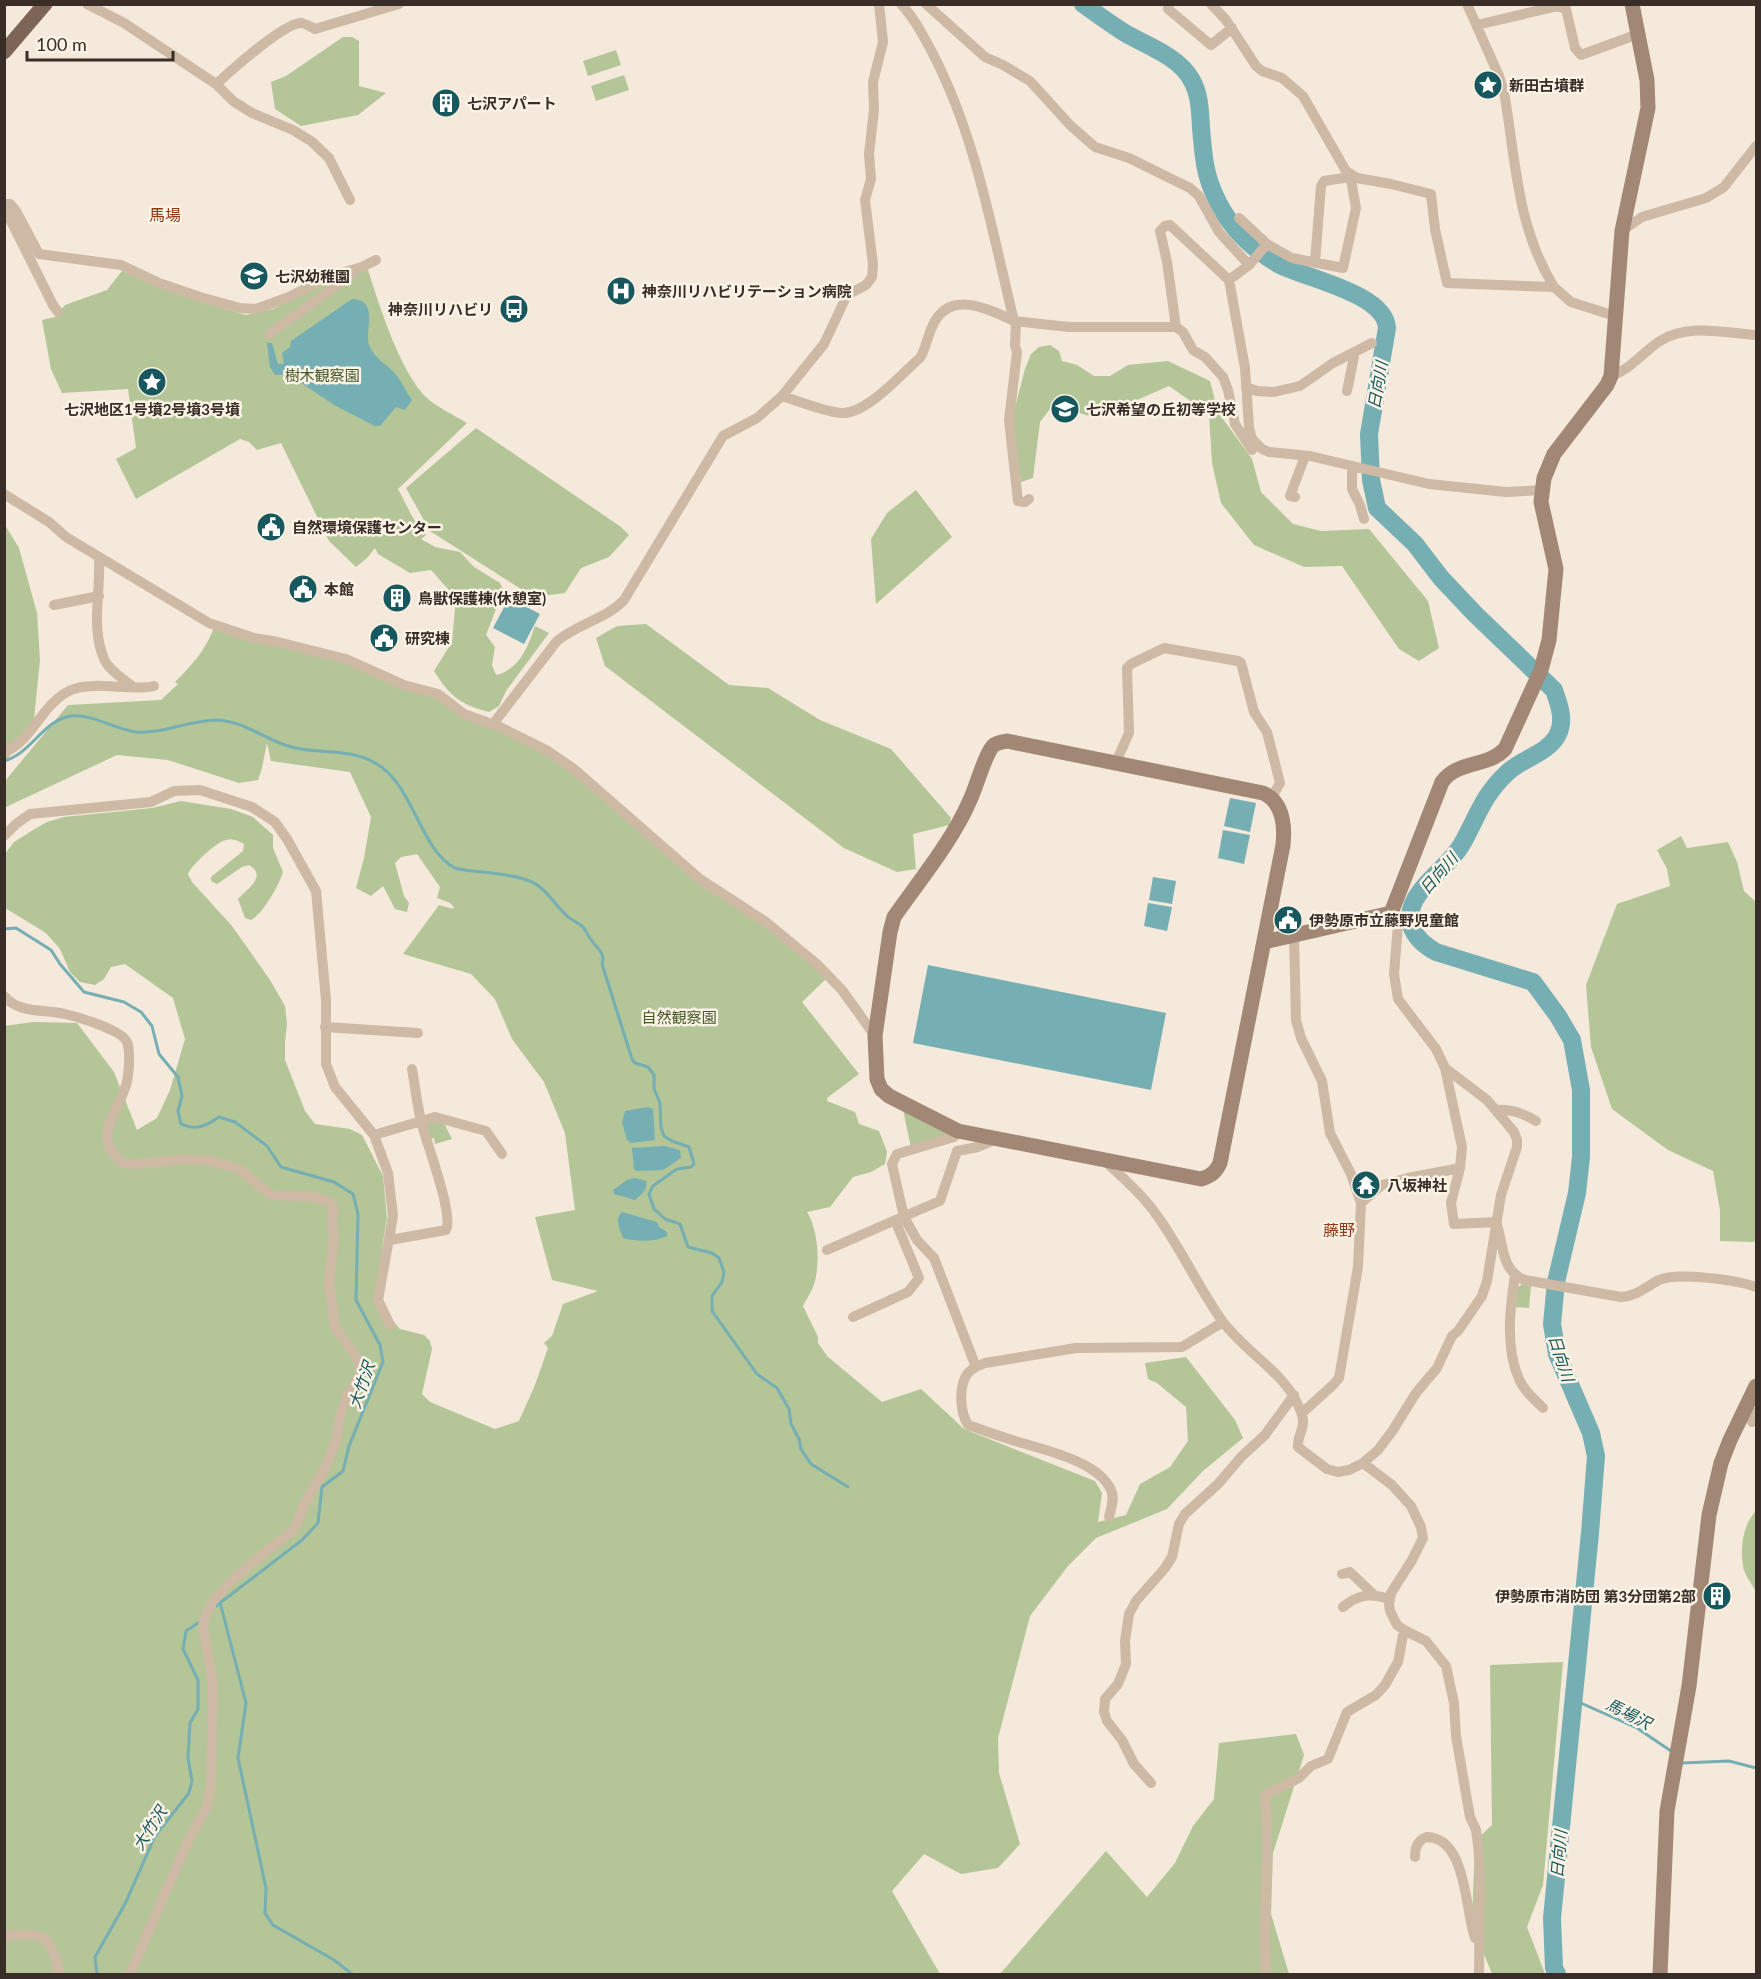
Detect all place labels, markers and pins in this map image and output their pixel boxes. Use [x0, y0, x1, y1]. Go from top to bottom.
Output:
place icon: 新田古墳群 [1472, 69, 1504, 101]
place label: 新田古墳群 [1509, 76, 1584, 94]
building icon: 七沢アパート [430, 87, 462, 119]
place label: 七沢アパート [467, 94, 557, 112]
school or university icon: 七沢幼稚園 [238, 260, 270, 292]
place label: 七沢幼稚園 [275, 267, 350, 285]
hospital icon: 神奈川リハビリテーション病院 [605, 275, 637, 307]
place label: 神奈川リハビリテーション病院 [641, 282, 852, 300]
bus stop icon: 神奈川リハビリ [498, 293, 530, 325]
place label: 神奈川リハビリ [387, 300, 493, 318]
place icon: 七沢地区1号墳2号墳3号墳 [136, 366, 168, 398]
school or university icon: 七沢希望の丘初等学校 [1049, 393, 1081, 425]
place label: 七沢地区1号墳2号墳3号墳 [64, 400, 240, 418]
place label: 七沢希望の丘初等学校 [1086, 400, 1236, 418]
public building icon: 自然環境保護センター [255, 511, 287, 543]
place label: 自然環境保護センター [292, 518, 442, 536]
public building icon: 本館 [287, 573, 319, 605]
place label: 本館 [324, 580, 354, 598]
building icon: 鳥獣保護棟(休憩室) [381, 582, 413, 614]
place label: 鳥獣保護棟(休憩室) [418, 589, 546, 607]
public building icon: 研究棟 [368, 622, 400, 654]
place label: 研究棟 [405, 629, 450, 647]
public building icon: 伊勢原市立藤野児童館 [1272, 904, 1304, 936]
place label: 伊勢原市立藤野児童館 [1309, 911, 1459, 929]
temple icon: 八坂神社 [1350, 1169, 1382, 1201]
place label: 八坂神社 [1387, 1176, 1447, 1194]
building icon: 伊勢原市消防団 第3分団第2部 [1701, 1580, 1733, 1612]
place label: 伊勢原市消防団 第3分団第2部 [1495, 1587, 1696, 1605]

